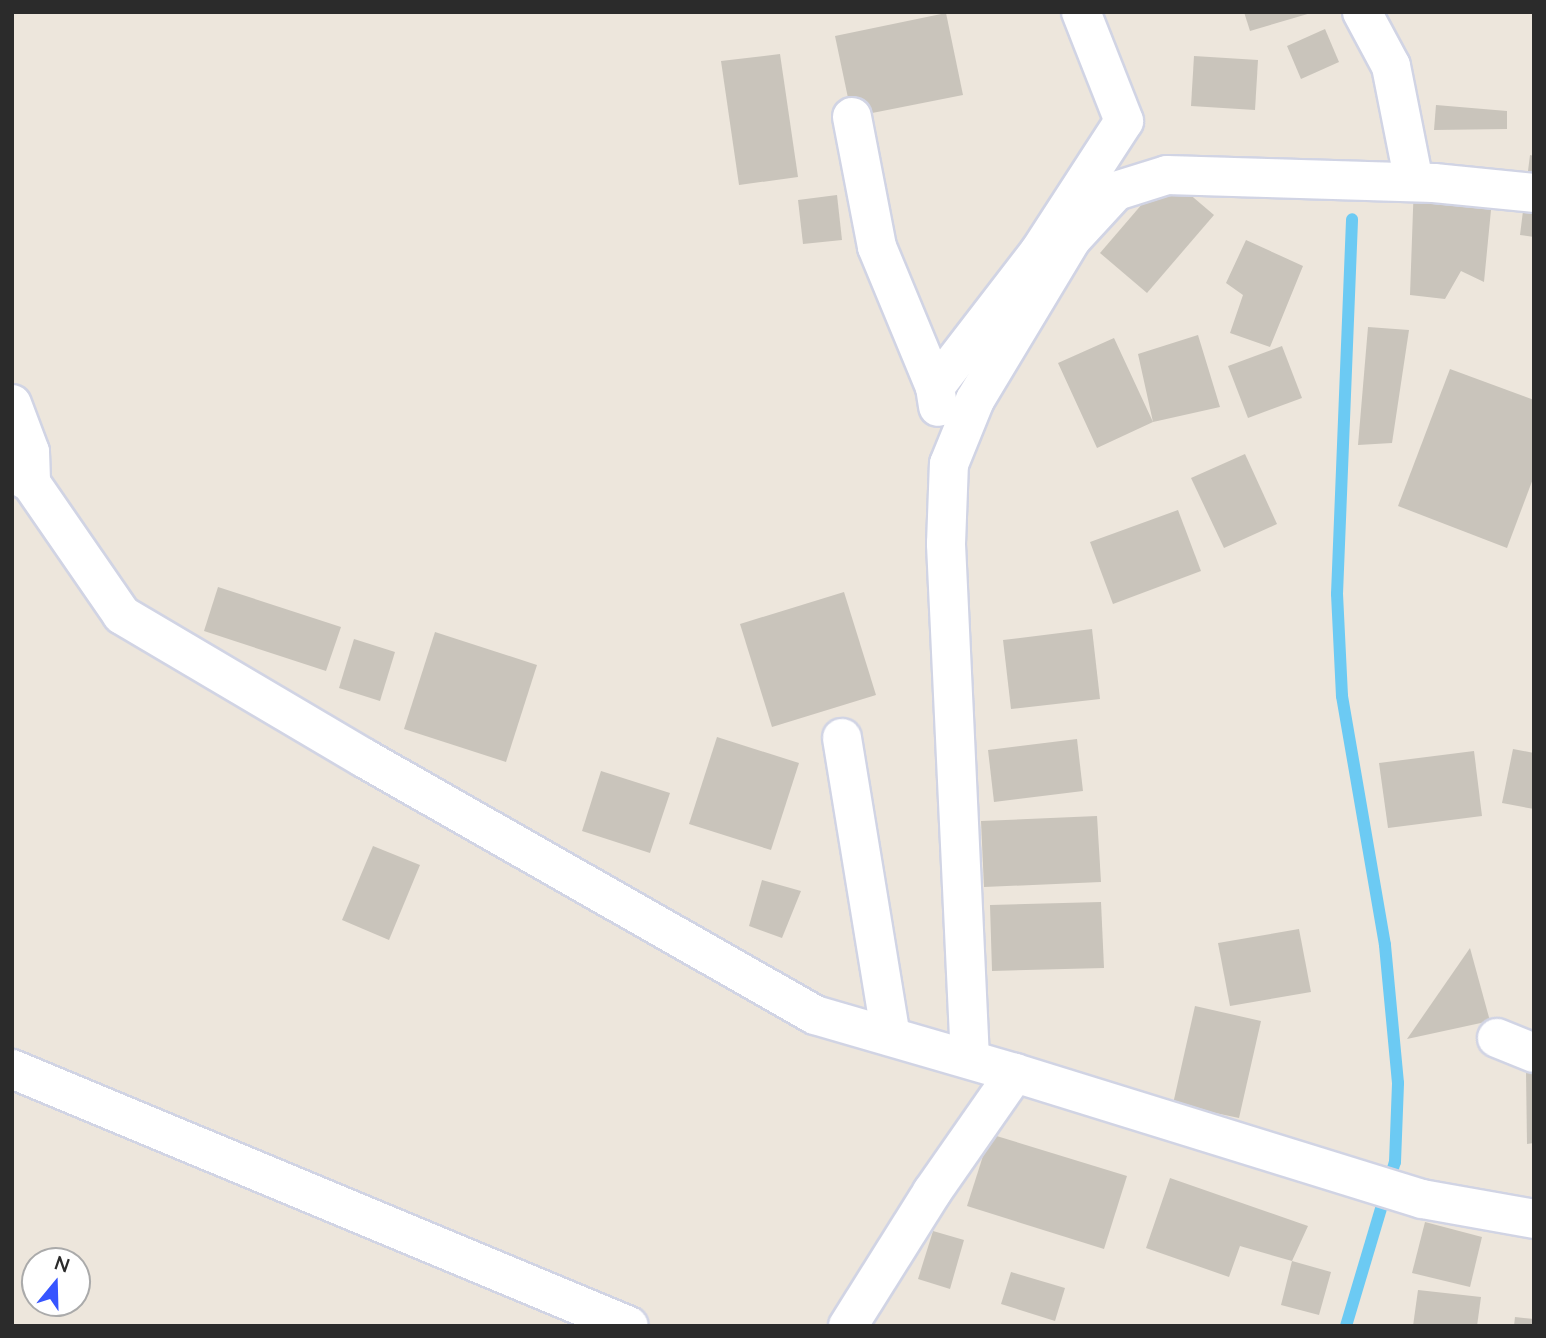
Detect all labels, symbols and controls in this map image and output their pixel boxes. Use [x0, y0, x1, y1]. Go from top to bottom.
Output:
north arrow [21, 1247, 91, 1317]
text: N [52, 1250, 73, 1277]

